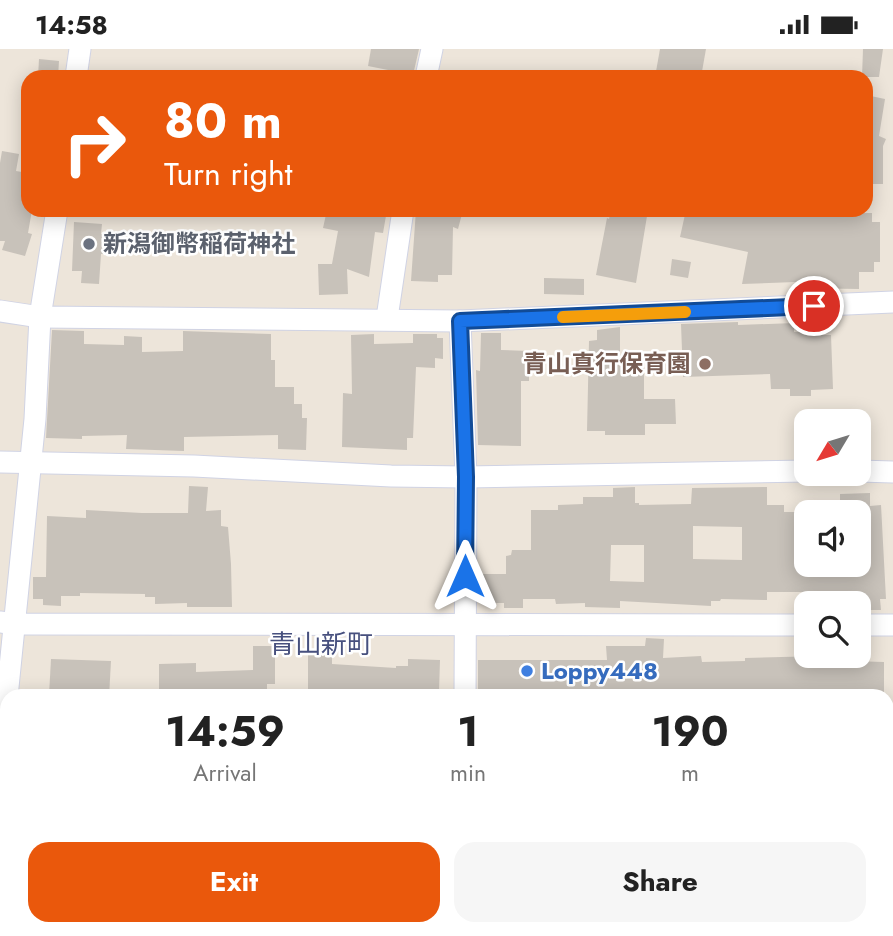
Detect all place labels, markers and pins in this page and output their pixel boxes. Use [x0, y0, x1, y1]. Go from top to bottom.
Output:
place label: 新潟御幣稲荷神社 [103, 226, 295, 261]
marker: 新潟御幣稲荷神社 [81, 236, 97, 252]
pin [784, 276, 844, 336]
place label: 青山真行保育園 [523, 346, 691, 381]
marker: 青山真行保育園 [697, 356, 713, 372]
place label: Loppy448 [541, 653, 658, 688]
marker: Loppy448 [519, 663, 535, 679]

